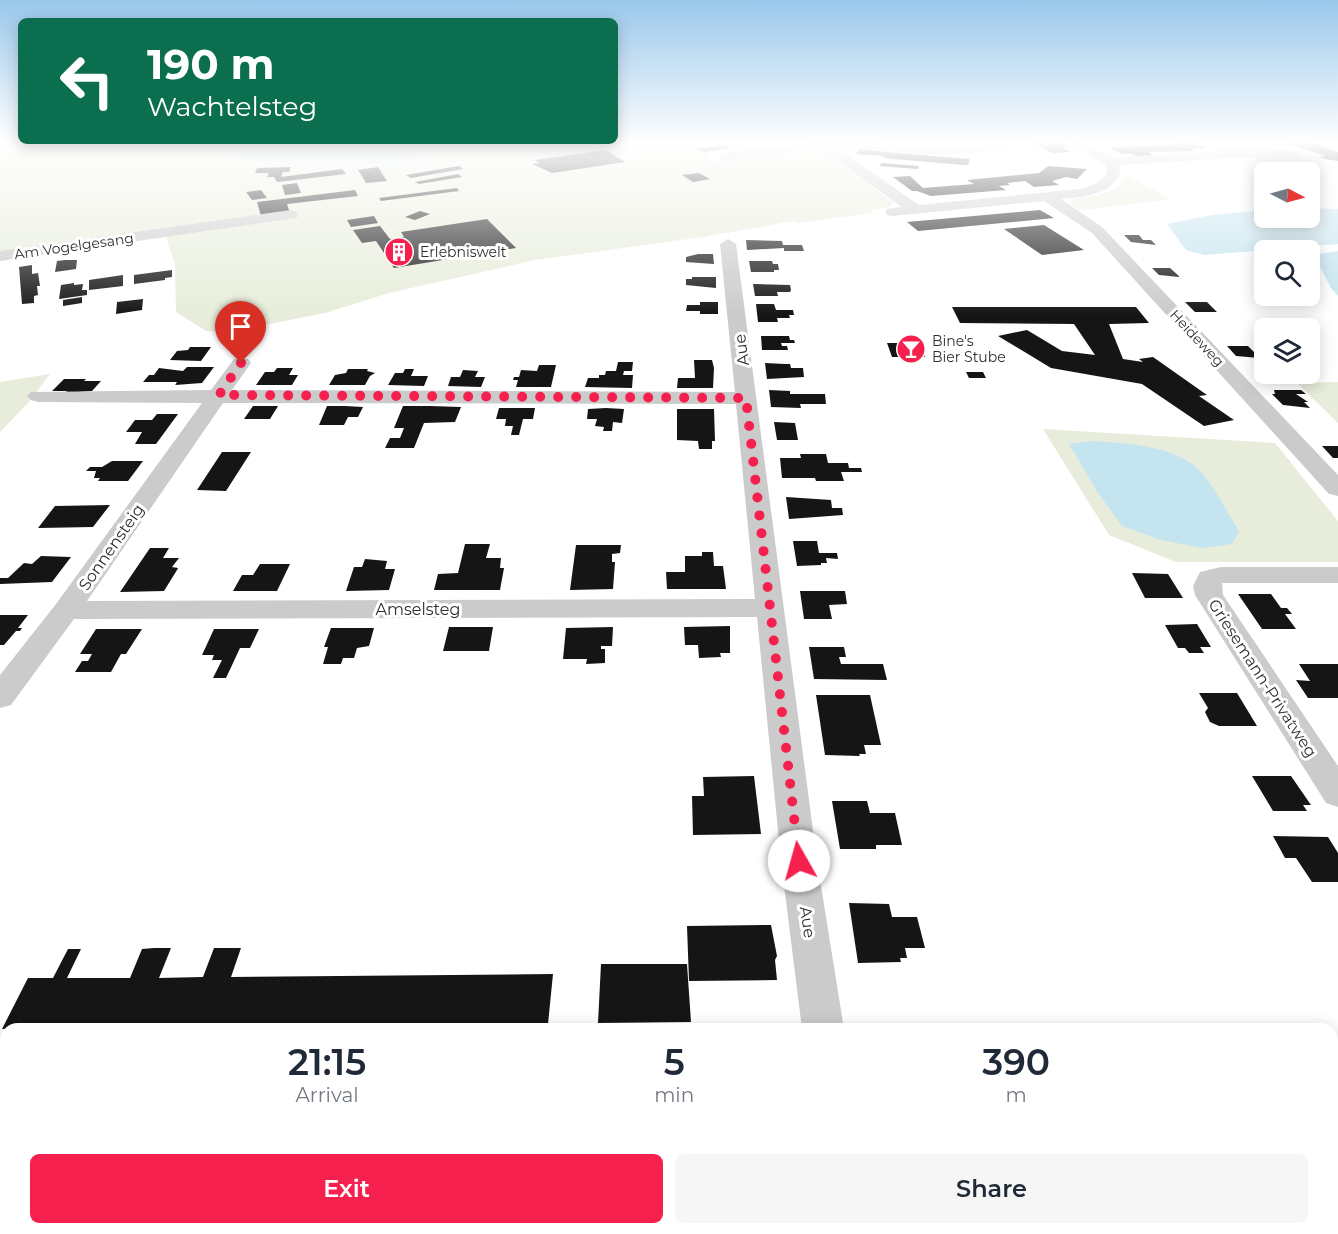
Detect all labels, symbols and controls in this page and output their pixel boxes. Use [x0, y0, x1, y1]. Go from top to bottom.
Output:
text: 190 m [147, 38, 275, 90]
icon: left [48, 42, 126, 120]
text: Wachtelsteg [147, 90, 317, 123]
north arrow [1254, 162, 1320, 228]
map controls [1254, 162, 1320, 384]
street label: Am Vogelgesang [13, 229, 135, 263]
building icon: Erlebniswelt [383, 236, 415, 268]
button: search [1254, 240, 1320, 306]
place label: Erlebniswelt [420, 243, 507, 261]
pin [215, 301, 266, 363]
street label: Heideweg [1166, 306, 1228, 370]
icon: arrive [224, 310, 257, 343]
button: layers [1254, 318, 1320, 384]
place label: Bine's Bier Stube [932, 332, 1006, 366]
street label: Aue [730, 333, 753, 367]
bar icon: Bine's Bier Stube [895, 333, 927, 365]
street label: Sonnensteig [75, 501, 148, 594]
street label: Griesemann-Privatweg [1204, 596, 1321, 761]
street label: Amselsteg [376, 600, 460, 619]
position arrow [767, 829, 831, 893]
street label: Aue [796, 905, 819, 939]
text: 21:15 [288, 1040, 366, 1084]
text: 5 [664, 1040, 685, 1084]
text: 390 [982, 1040, 1050, 1084]
text: Arrival [296, 1083, 359, 1107]
text: min [654, 1083, 694, 1107]
text: m [1006, 1083, 1027, 1107]
button: Exit [30, 1154, 663, 1223]
button: Share [675, 1154, 1308, 1223]

